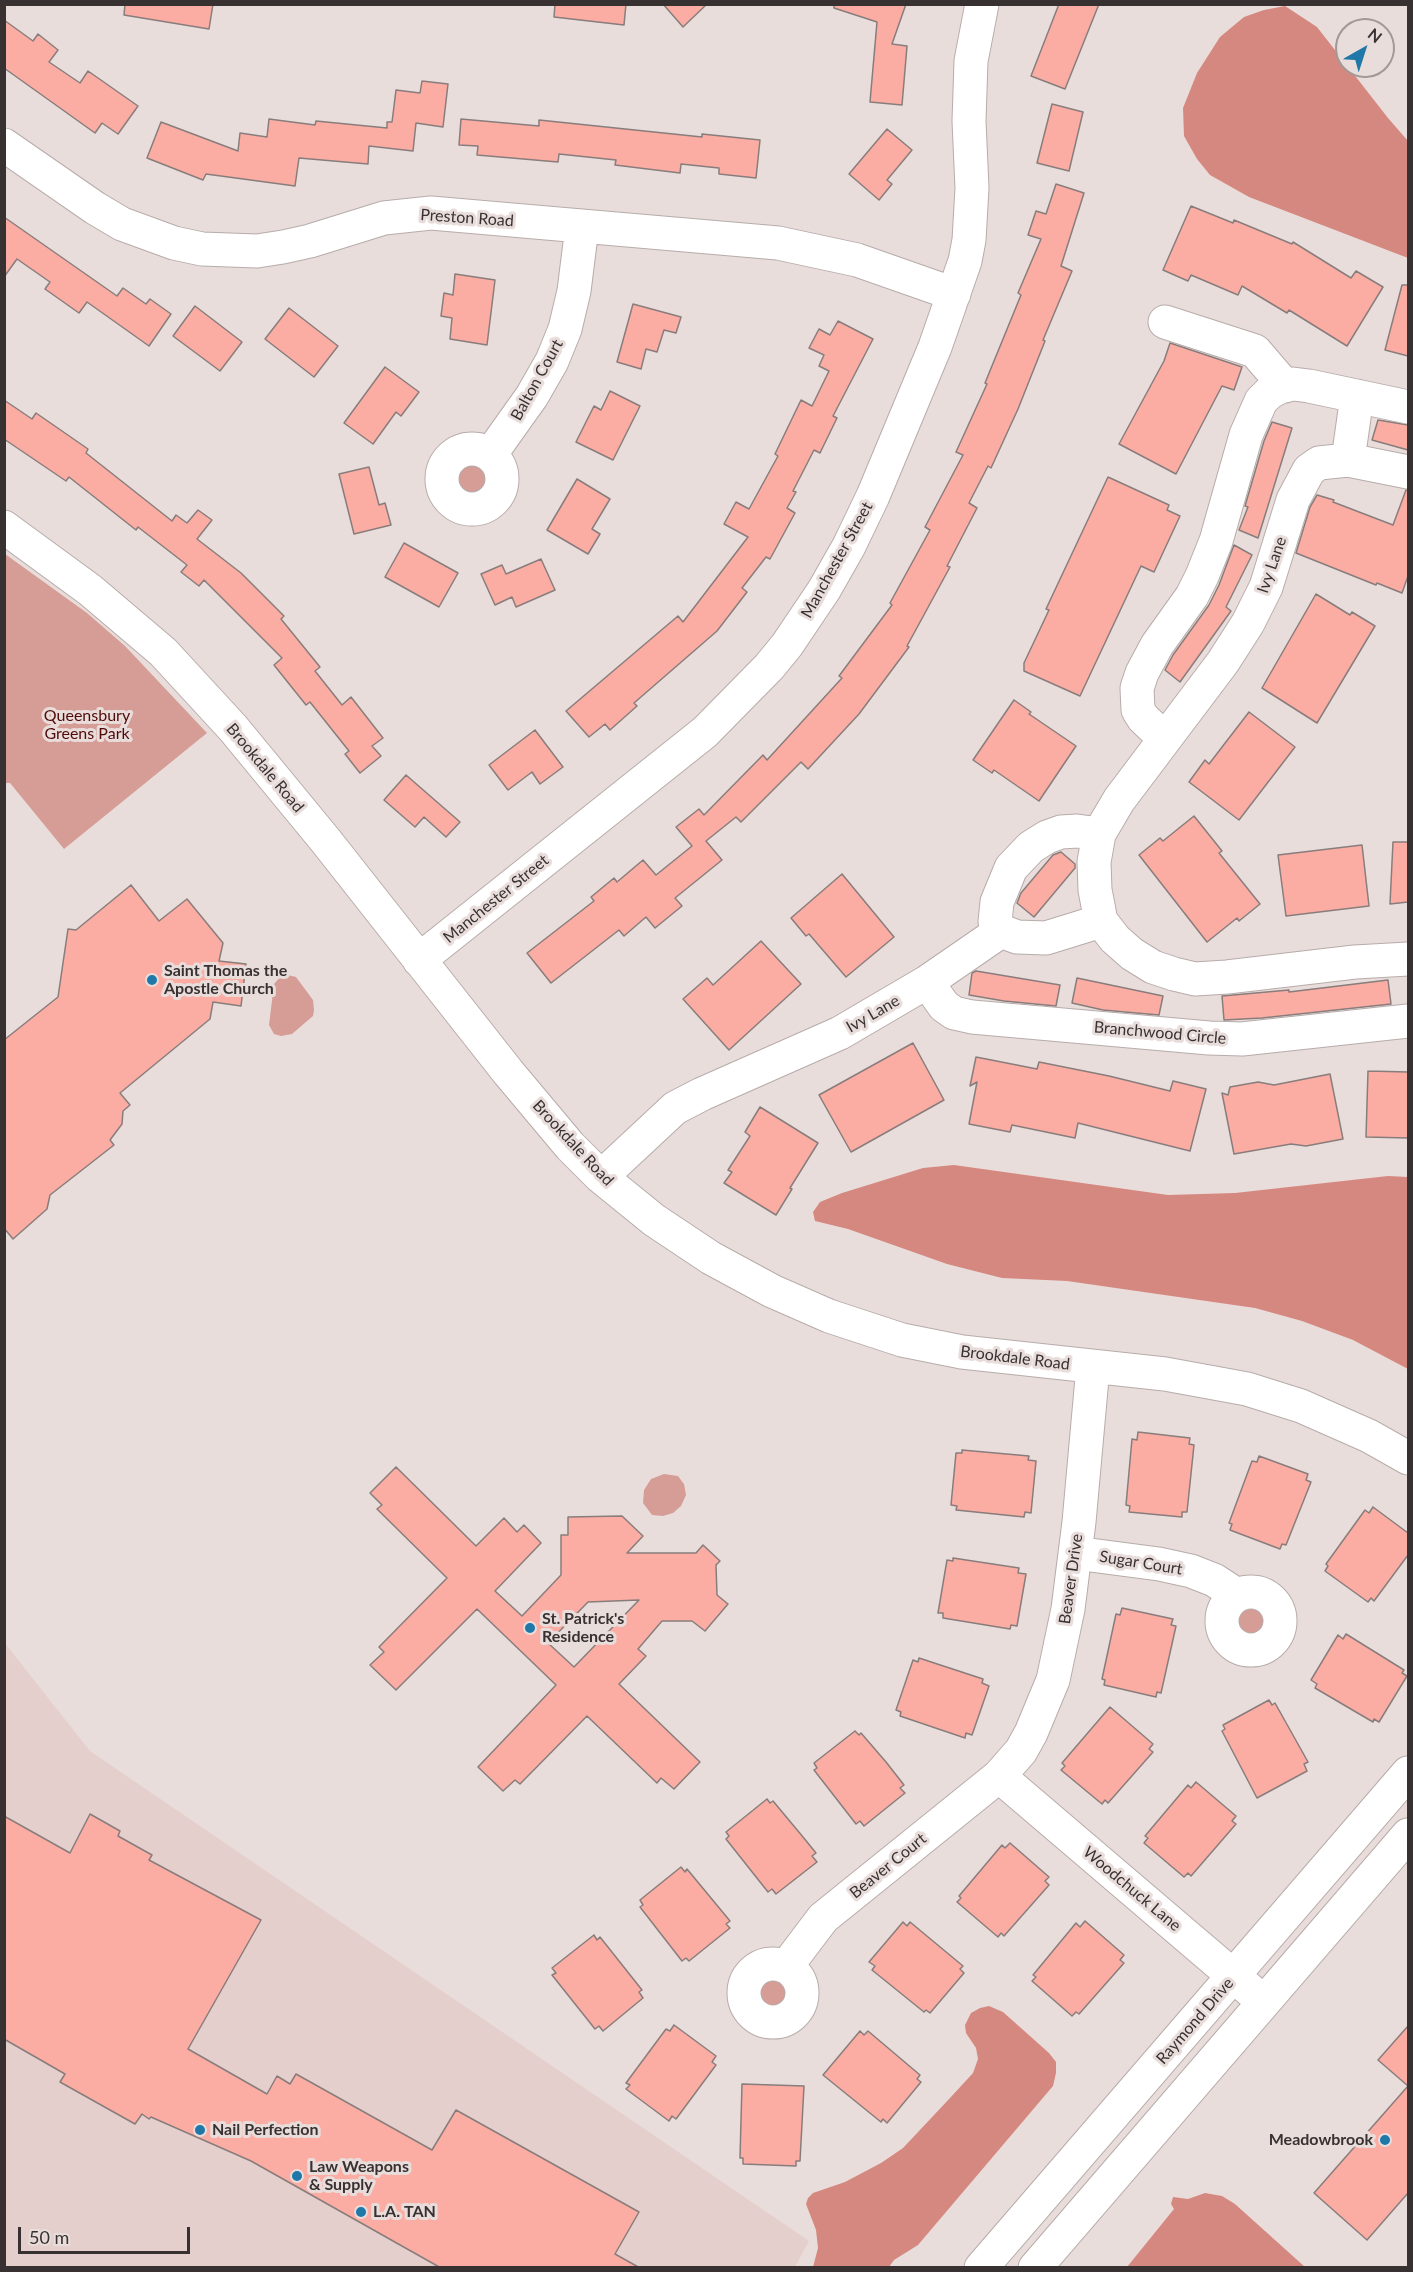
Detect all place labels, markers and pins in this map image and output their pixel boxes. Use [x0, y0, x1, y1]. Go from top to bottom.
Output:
place label: Saint Thomas the Apostle Church [164, 961, 287, 999]
marker: Saint Thomas the Apostle Church [145, 973, 159, 987]
place label: St. Patrick's Residence [542, 1609, 624, 1647]
marker: St. Patrick's Residence [523, 1621, 537, 1635]
place label: Nail Perfection [212, 2120, 318, 2140]
marker: Nail Perfection [193, 2123, 207, 2137]
place label: Meadowbrook [1269, 2130, 1373, 2150]
marker: Meadowbrook [1378, 2133, 1392, 2147]
place label: Law Weapons & Supply [309, 2157, 409, 2195]
marker: Law Weapons & Supply [290, 2169, 304, 2183]
place label: L.A. TAN [373, 2202, 436, 2222]
marker: L.A. TAN [354, 2205, 368, 2219]

